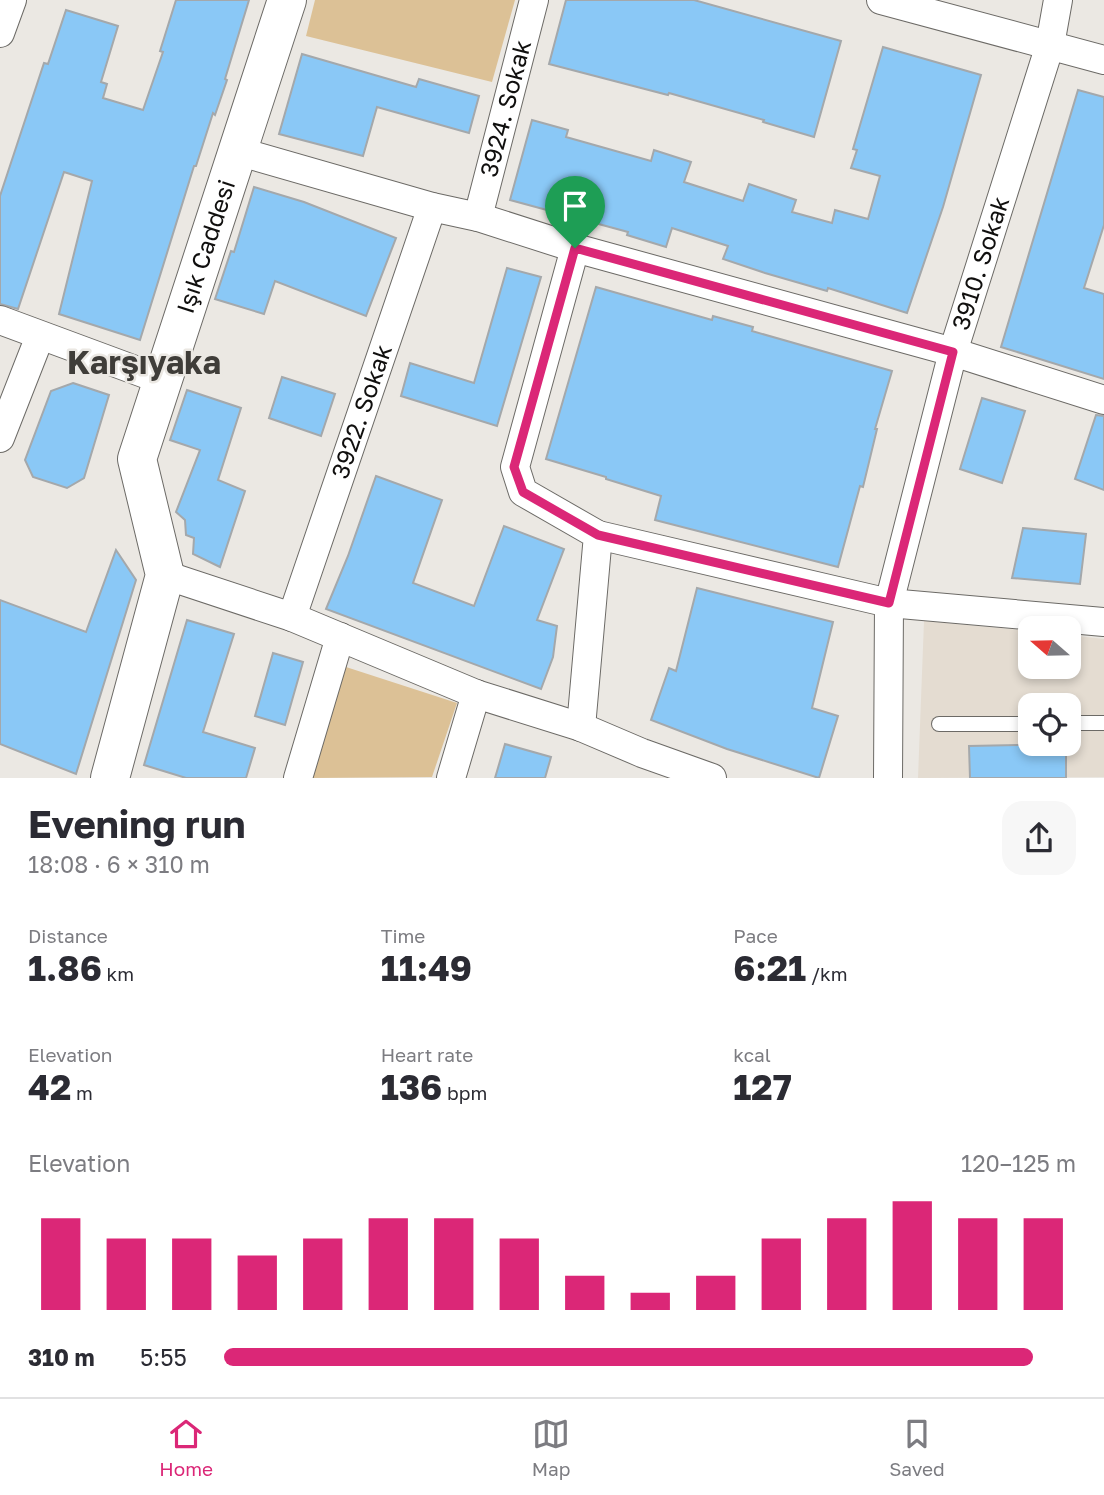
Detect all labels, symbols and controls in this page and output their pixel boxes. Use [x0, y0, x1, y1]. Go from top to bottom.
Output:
street label: 3924. Sokak [473, 36, 536, 180]
street label: Işık Caddesi [170, 176, 240, 317]
pin [545, 176, 605, 248]
icon: arrive [556, 187, 594, 225]
street label: 3910. Sokak [945, 192, 1014, 333]
street label: 3922. Sokak [324, 340, 397, 482]
district label: Karşıyaka [67, 343, 221, 381]
north arrow [1018, 616, 1082, 679]
map controls [1018, 616, 1081, 756]
button: locate [1018, 693, 1081, 756]
text: Evening run [28, 801, 246, 846]
button: share [1002, 801, 1076, 875]
text: 18:08 · 6 × 310 m [28, 850, 210, 878]
text: Distance [28, 924, 108, 947]
text: Time [381, 924, 425, 947]
text: Pace [733, 924, 778, 947]
text: 1.86 [28, 947, 102, 989]
text: 11:49 [381, 947, 472, 989]
text: 6:21 [733, 947, 806, 989]
text: km [102, 962, 134, 985]
text: /km [806, 962, 848, 985]
text: Elevation [28, 1043, 113, 1066]
text: Heart rate [381, 1043, 473, 1066]
text: kcal [733, 1043, 771, 1066]
text: 42 [28, 1066, 71, 1108]
text: 136 [381, 1066, 442, 1108]
text: 127 [733, 1066, 792, 1108]
text: m [71, 1081, 93, 1104]
text: bpm [442, 1081, 487, 1104]
text: Elevation [28, 1149, 130, 1177]
text: 120–125 m [961, 1149, 1076, 1177]
text: 310 m [28, 1343, 95, 1371]
text: 5:55 [140, 1343, 187, 1371]
tab: Home [159, 1415, 213, 1480]
tab: Map [532, 1415, 570, 1480]
tab: Saved [889, 1415, 945, 1480]

